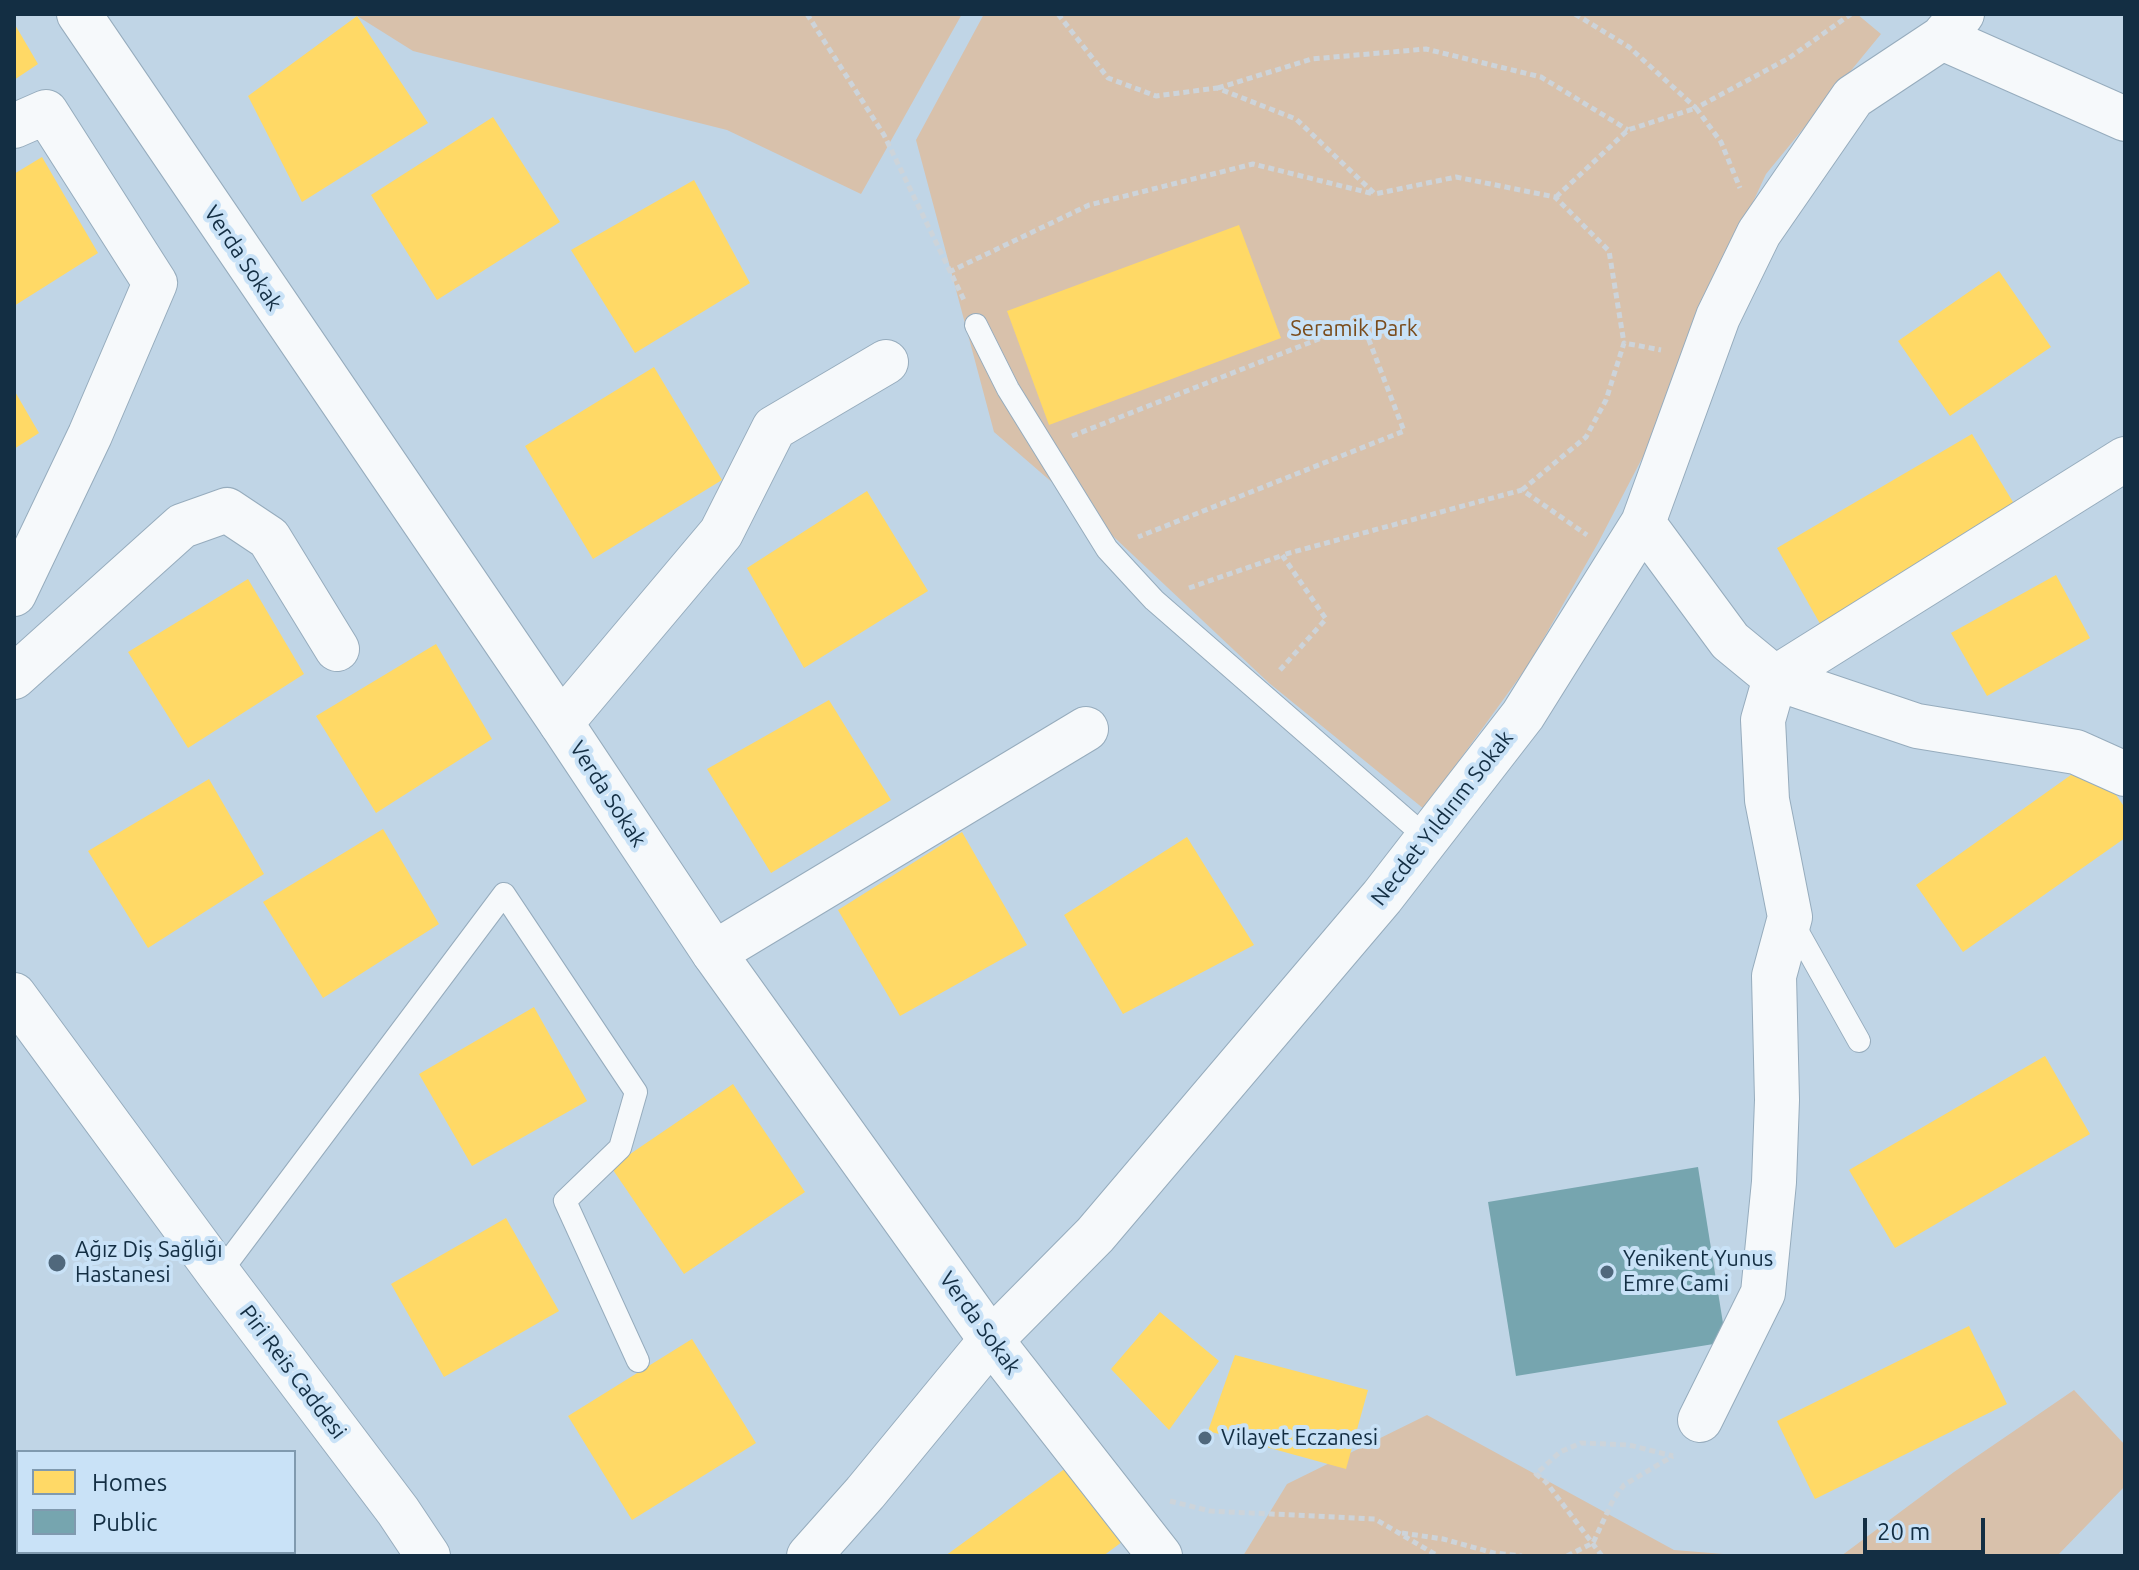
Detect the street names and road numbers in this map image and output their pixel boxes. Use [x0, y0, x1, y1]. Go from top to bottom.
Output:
street label: Verda Sokak [198, 201, 288, 315]
street label: Necdet Yıldırım Sokak [1365, 725, 1519, 911]
street label: Verda Sokak [564, 736, 652, 852]
street label: Verda Sokak [934, 1266, 1026, 1380]
street label: Piri Reis Caddesi [234, 1300, 352, 1444]

